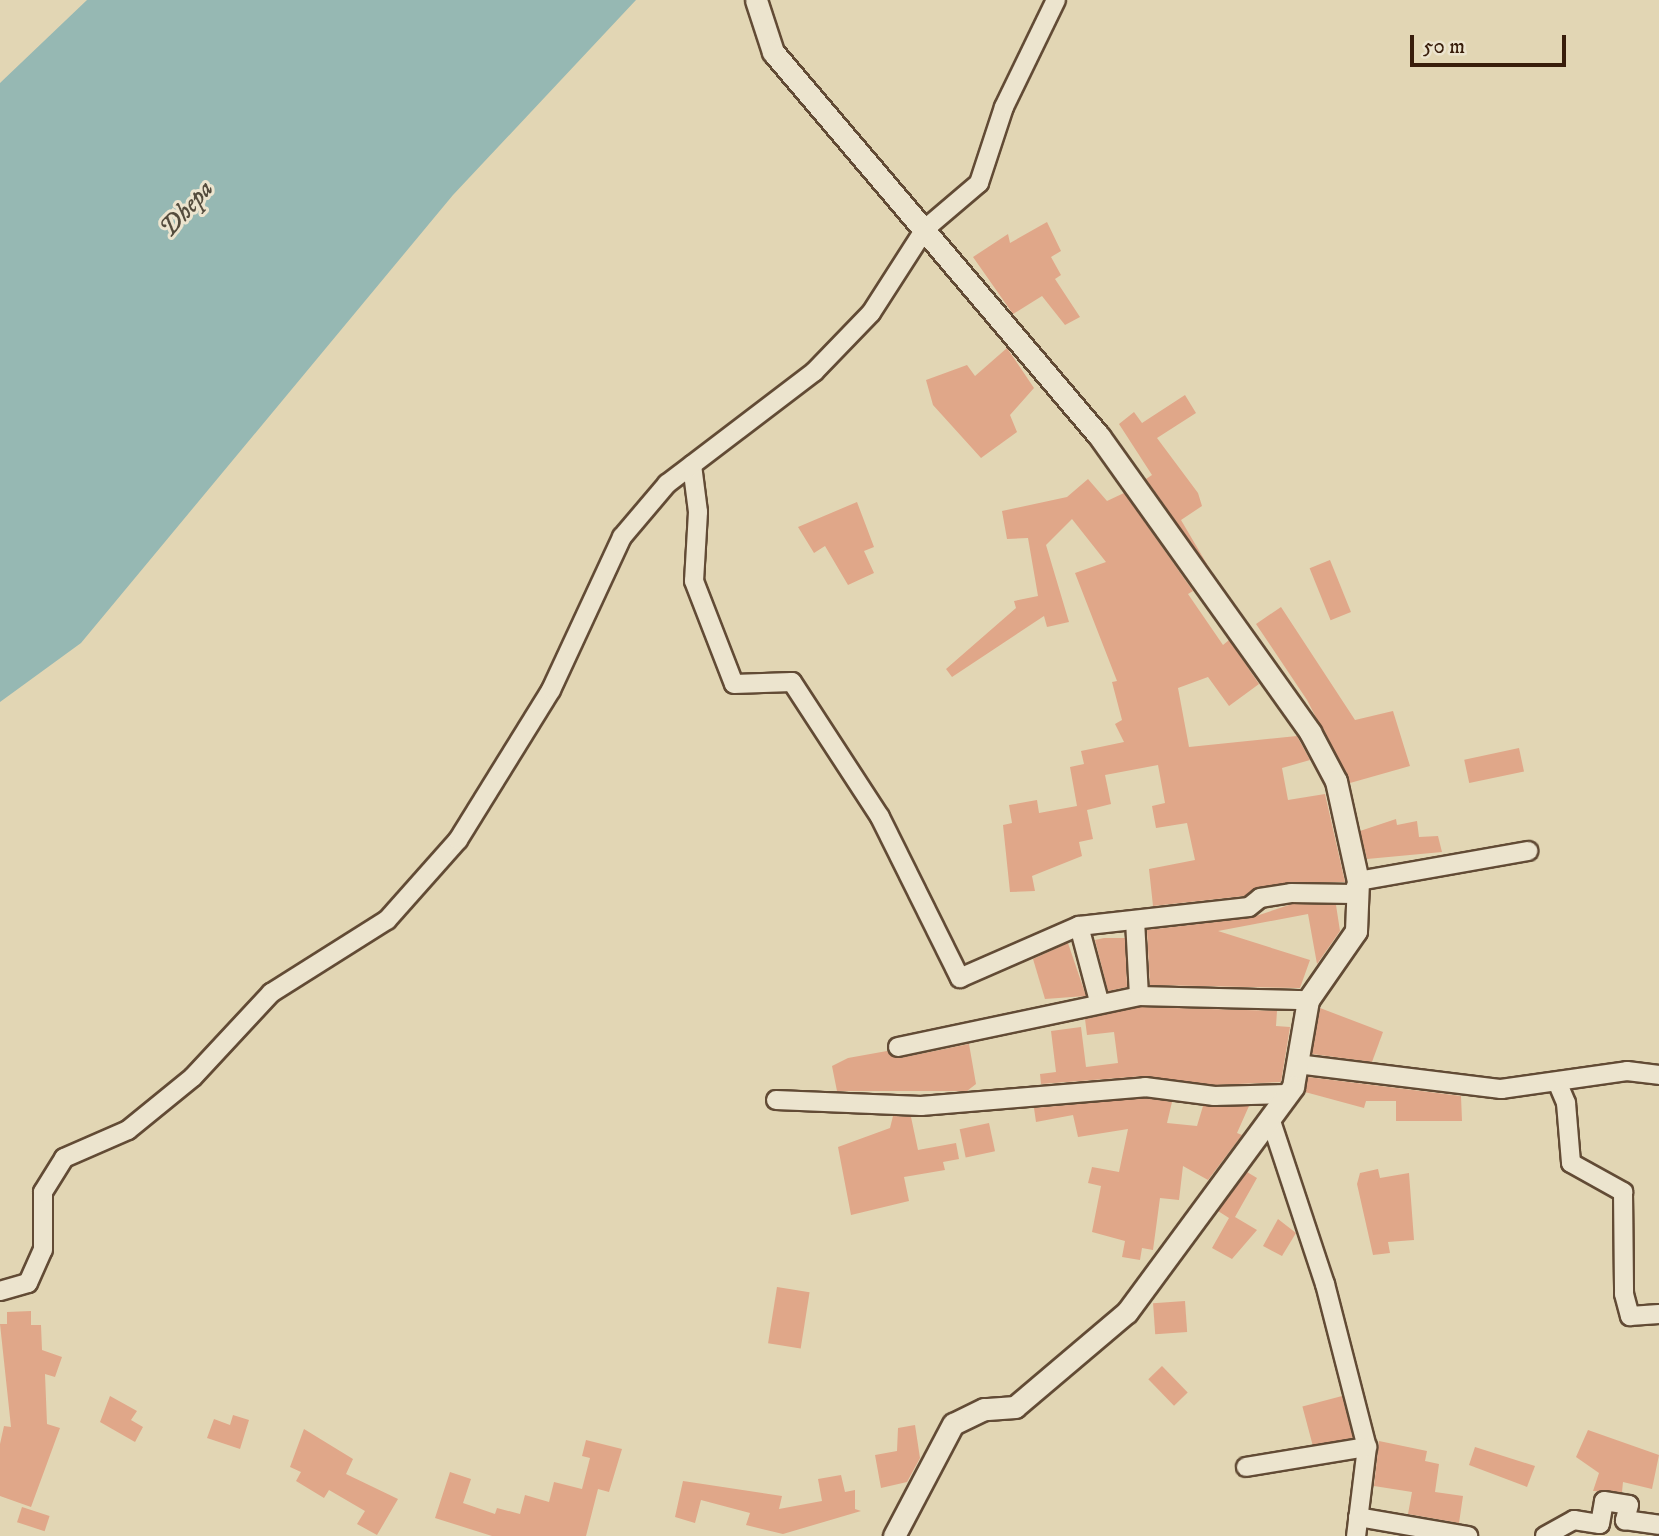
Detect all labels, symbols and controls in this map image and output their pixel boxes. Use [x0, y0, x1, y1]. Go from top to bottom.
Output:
scale bar [1414, 21, 1570, 65]
text: 50 m [1423, 34, 1465, 60]
water label: Dhepa [153, 174, 221, 244]

